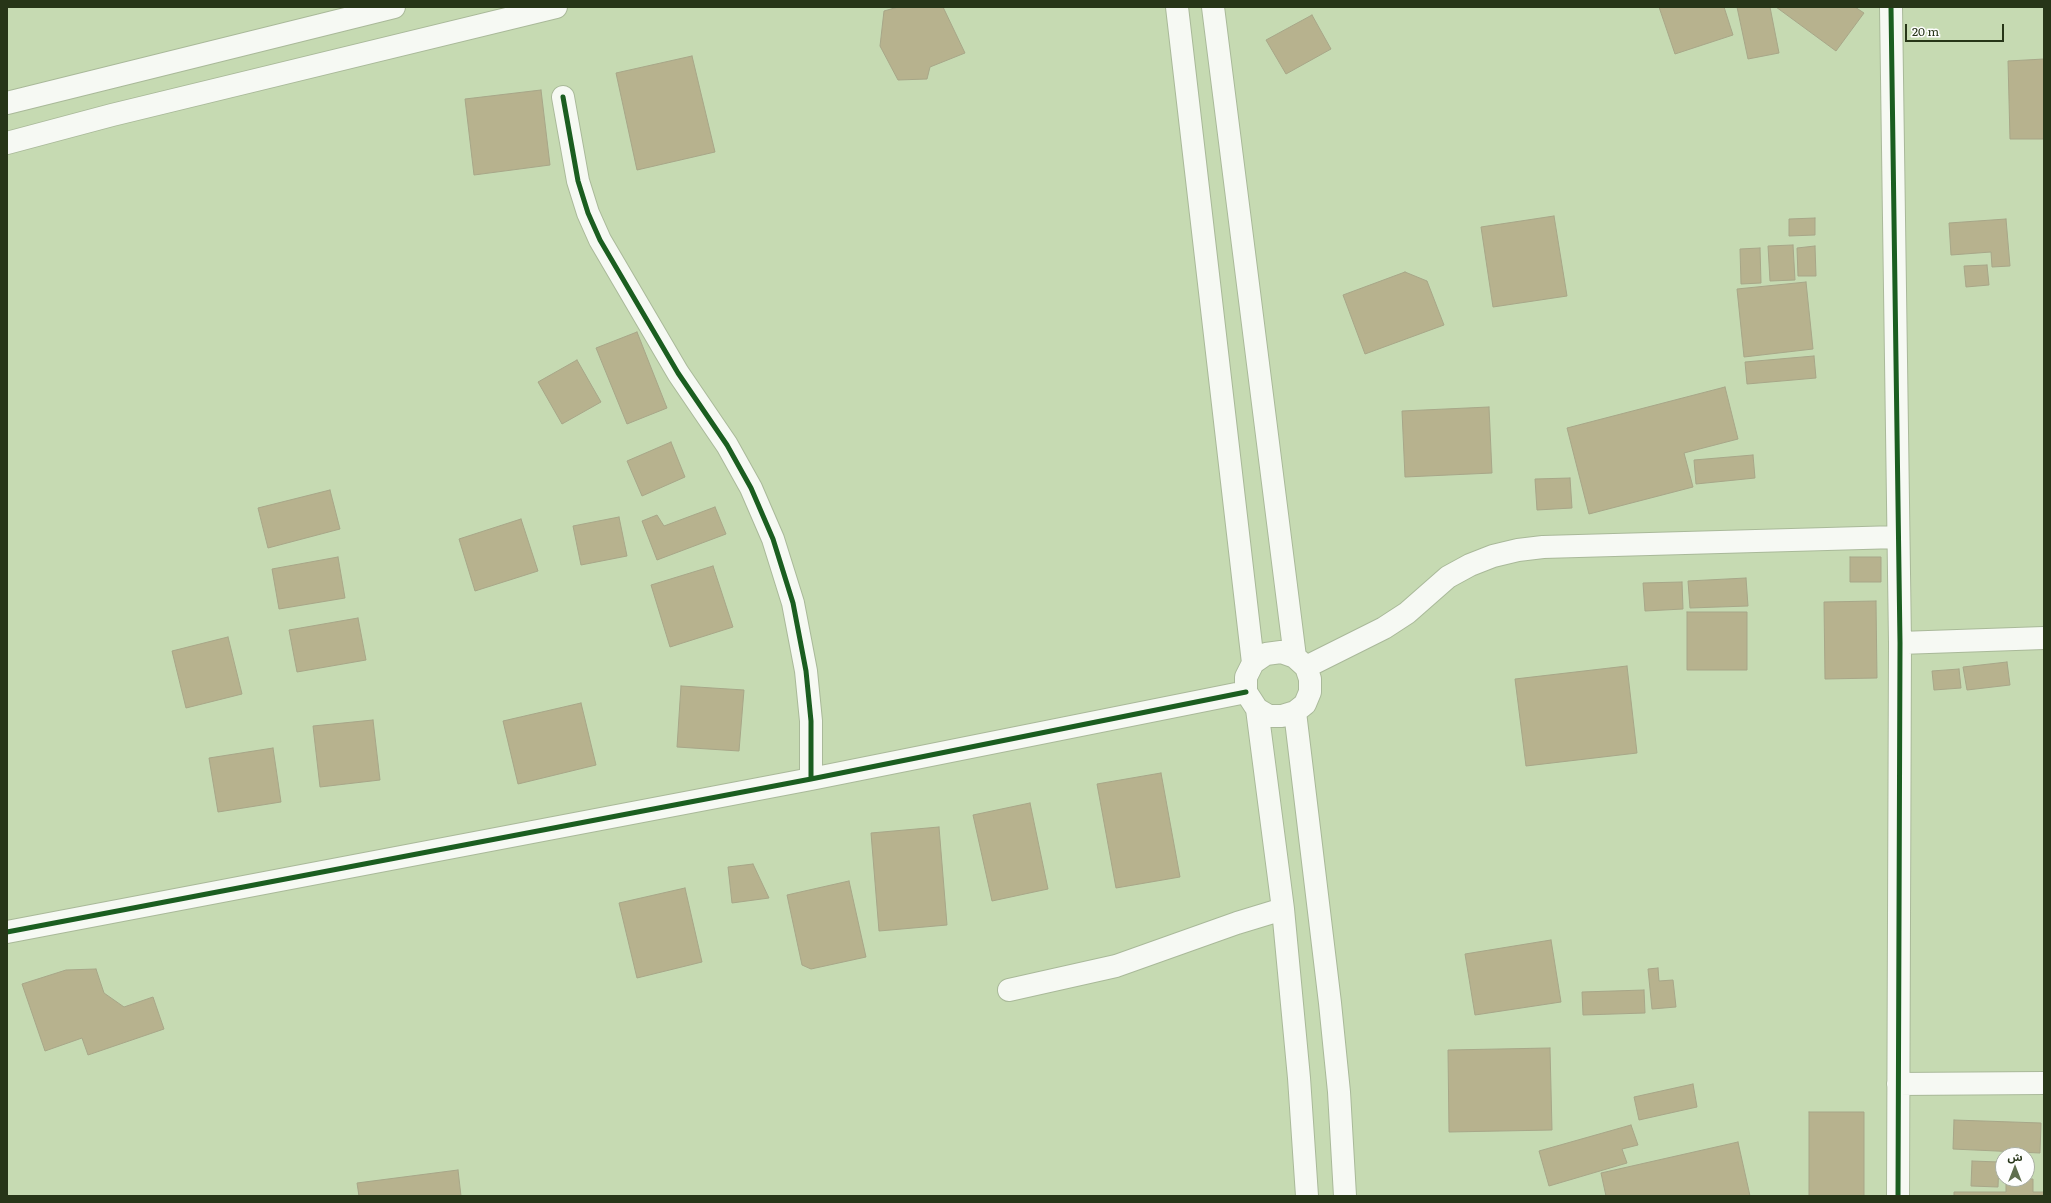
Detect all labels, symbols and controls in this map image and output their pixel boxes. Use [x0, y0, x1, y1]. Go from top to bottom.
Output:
scale bar [1907, 16, 2006, 42]
text: 20 m [1912, 22, 1939, 40]
north arrow [1995, 1147, 2035, 1187]
text: ش [2007, 1148, 2023, 1164]

